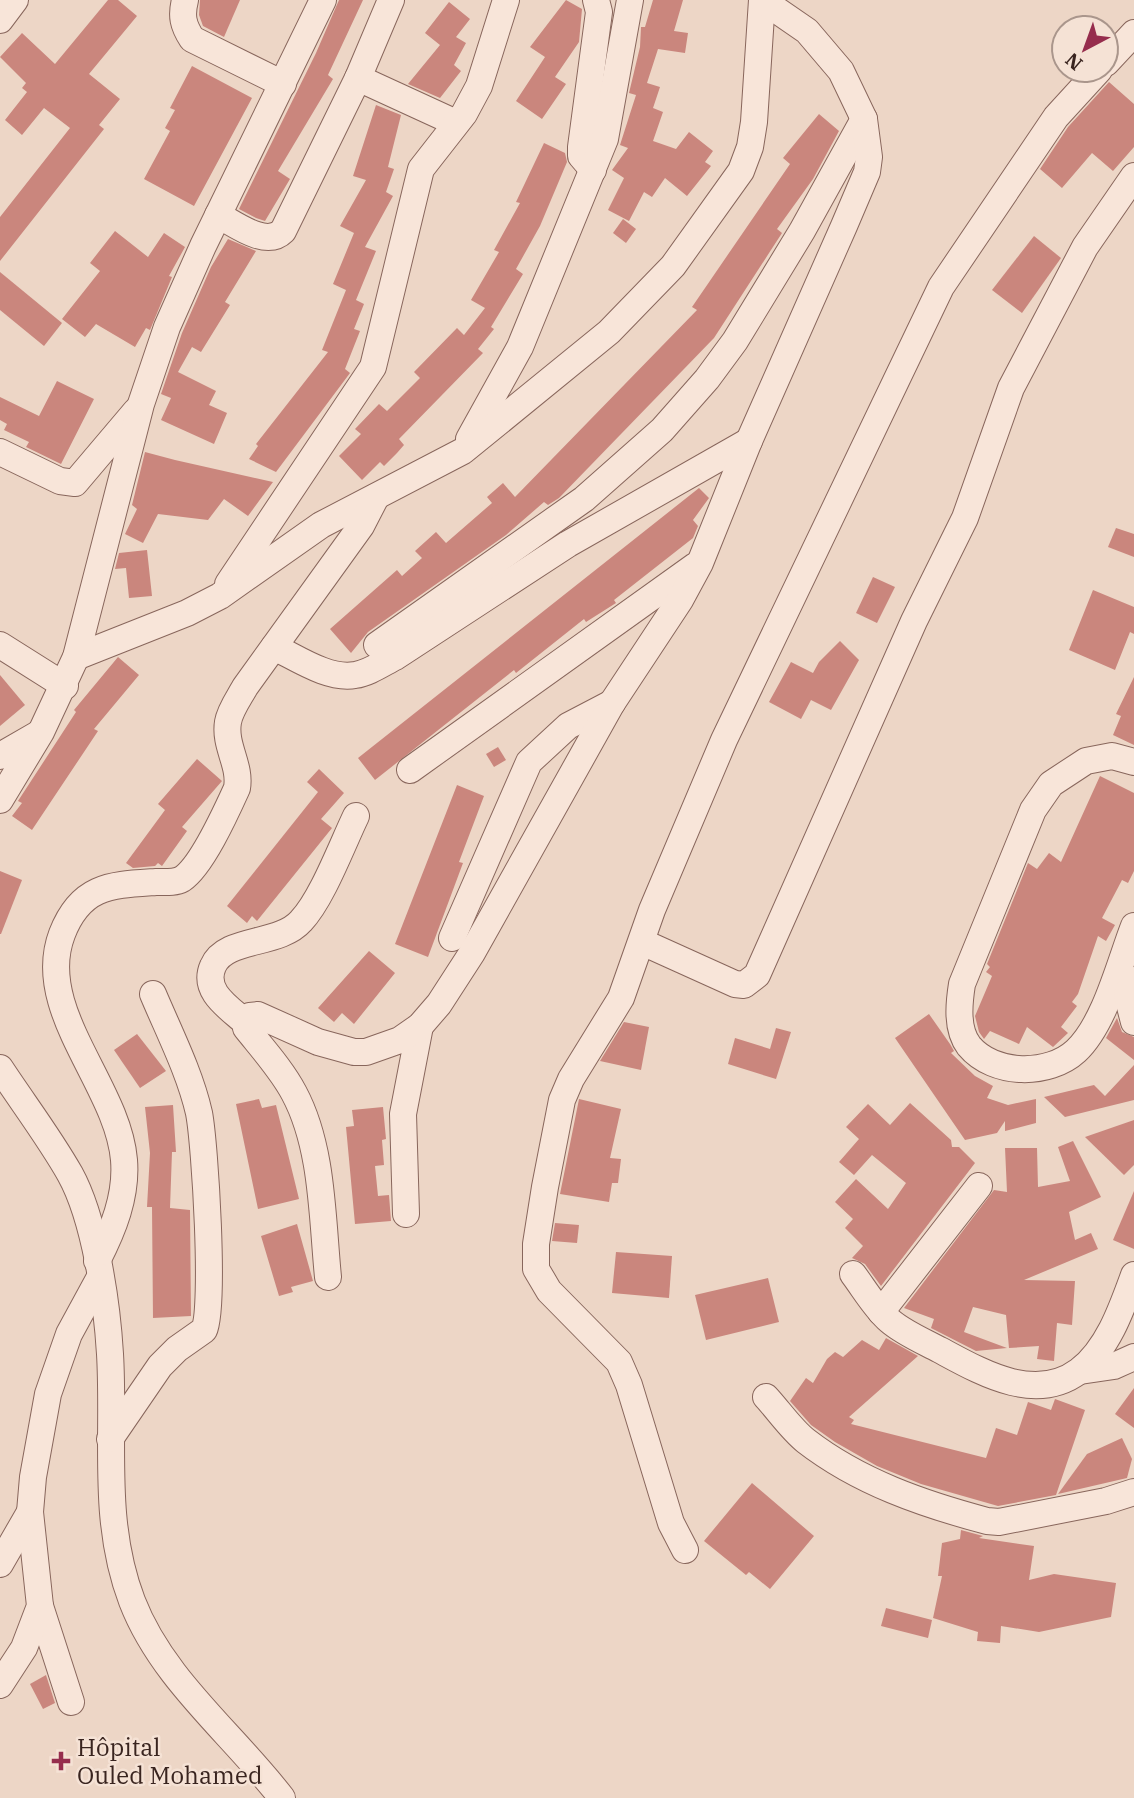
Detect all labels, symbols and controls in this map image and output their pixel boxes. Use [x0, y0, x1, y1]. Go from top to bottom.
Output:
north arrow [1050, 14, 1120, 84]
text: N [1060, 48, 1087, 76]
place label: Hôpital Ouled Mohamed [77, 1731, 263, 1791]
marker: Hôpital Ouled Mohamed [51, 1751, 71, 1771]

